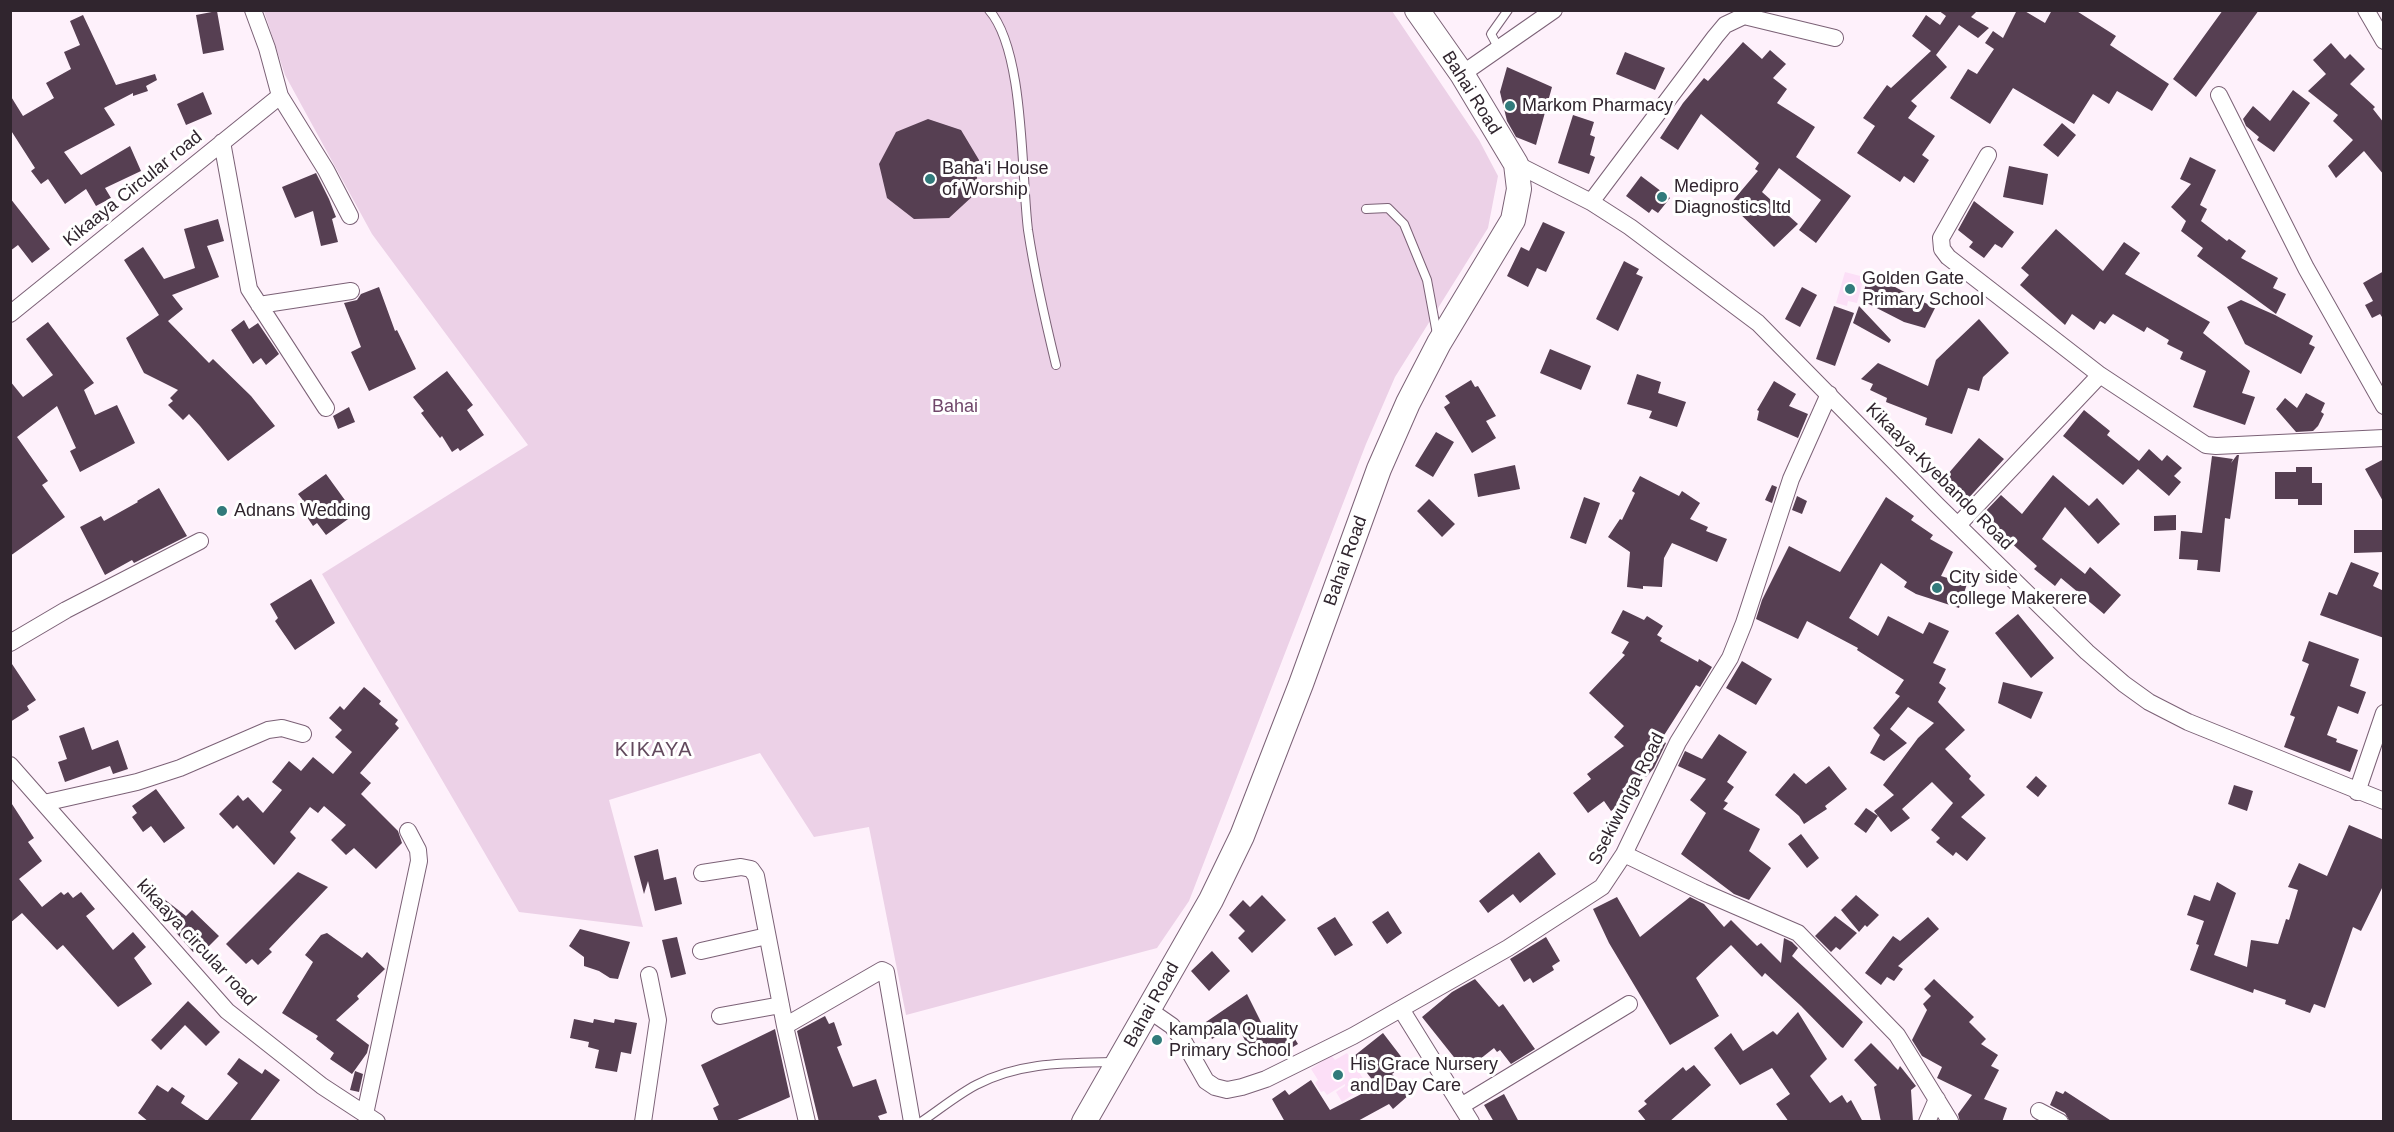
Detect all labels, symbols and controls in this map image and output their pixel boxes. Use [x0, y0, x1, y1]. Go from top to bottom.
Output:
street label: Bahai Road [1437, 47, 1505, 139]
place label: Markom Pharmacy [1522, 95, 1673, 117]
marker: Markom Pharmacy [1503, 99, 1517, 113]
street label: Kikaaya Circular road [59, 126, 207, 252]
place label: Baha'i House of Worship [942, 158, 1049, 201]
marker: Baha'i House of Worship [923, 172, 937, 186]
place label: Medipro Diagnostics ltd [1674, 176, 1791, 219]
marker: Medipro Diagnostics ltd [1655, 190, 1669, 204]
place label: Golden Gate Primary School [1862, 268, 1984, 310]
marker: Golden Gate Primary School [1843, 282, 1857, 296]
park label: Bahai [932, 396, 978, 418]
street label: Kikaaya-Kyebando Road [1861, 399, 2017, 555]
place label: Adnans Wedding [234, 500, 371, 522]
marker: Adnans Wedding [215, 504, 229, 518]
street label: Bahai Road [1320, 513, 1372, 609]
place label: City side college Makerere [1949, 567, 2087, 610]
marker: City side college Makerere [1930, 581, 1944, 595]
street label: Ssekiwunga Road [1584, 729, 1670, 869]
district label: KIKAYA [615, 738, 693, 762]
street label: kikaaya circular road [132, 875, 260, 1011]
street label: Bahai Road [1120, 959, 1184, 1051]
place label: kampala Quality Primary School [1169, 1019, 1298, 1062]
marker: kampala Quality Primary School [1150, 1033, 1164, 1047]
place label: His Grace Nursery and Day Care [1350, 1054, 1498, 1096]
marker: His Grace Nursery and Day Care [1331, 1068, 1345, 1082]

